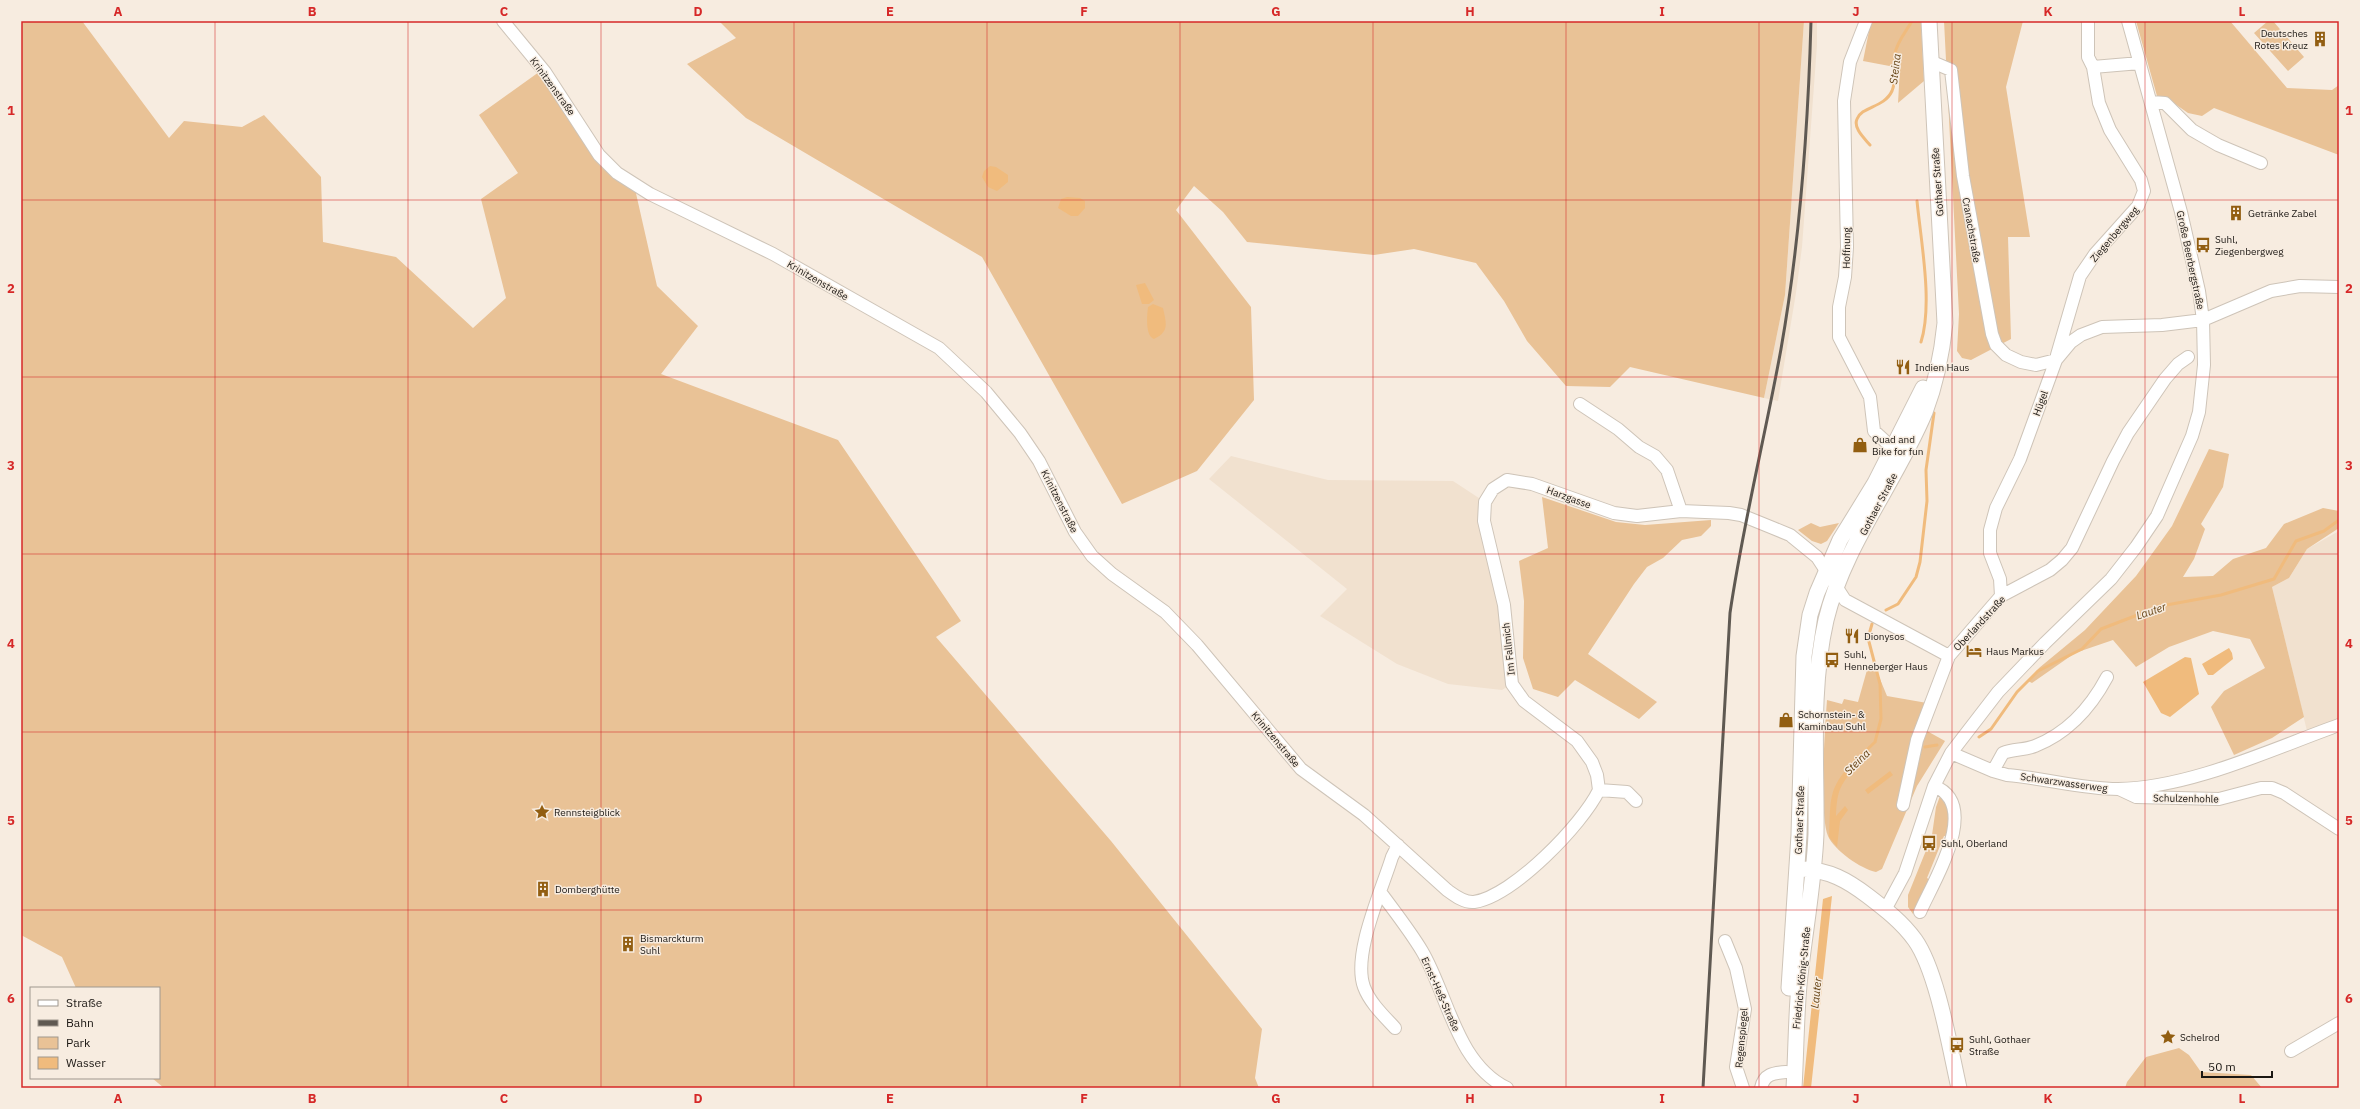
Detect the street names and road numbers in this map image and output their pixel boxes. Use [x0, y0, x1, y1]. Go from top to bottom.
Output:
street label: Krinitzenstraße [527, 55, 578, 118]
street label: Gothaer Straße [1929, 147, 1946, 217]
street label: Cranachstraße [1959, 196, 1984, 264]
street label: Ziegenbergweg [2087, 203, 2142, 265]
street label: Große Beerbergstraße [2174, 209, 2207, 311]
street label: Hoffnung [1840, 226, 1853, 269]
street label: Krinitzenstraße [785, 258, 851, 304]
street label: Hügel [2030, 388, 2051, 418]
street label: Krinitzenstraße [1038, 468, 1081, 535]
street label: Gothaer Straße [1857, 470, 1901, 538]
street label: Harzgasse [1545, 483, 1593, 512]
street label: Oberlandstraße [1950, 593, 2009, 654]
street label: Im Fallmich [1499, 622, 1518, 676]
street label: Krinitzenstraße [1248, 709, 1303, 770]
street label: Schwarzwasserweg [2019, 770, 2109, 795]
street label: Gothaer Straße [1792, 785, 1807, 855]
street label: Schulzenhohle [2153, 791, 2220, 806]
street label: Friedrich-König-Straße [1790, 926, 1813, 1030]
street label: Ernst-Heß-Straße [1418, 955, 1463, 1034]
street label: Regenspiegel [1732, 1007, 1751, 1069]

